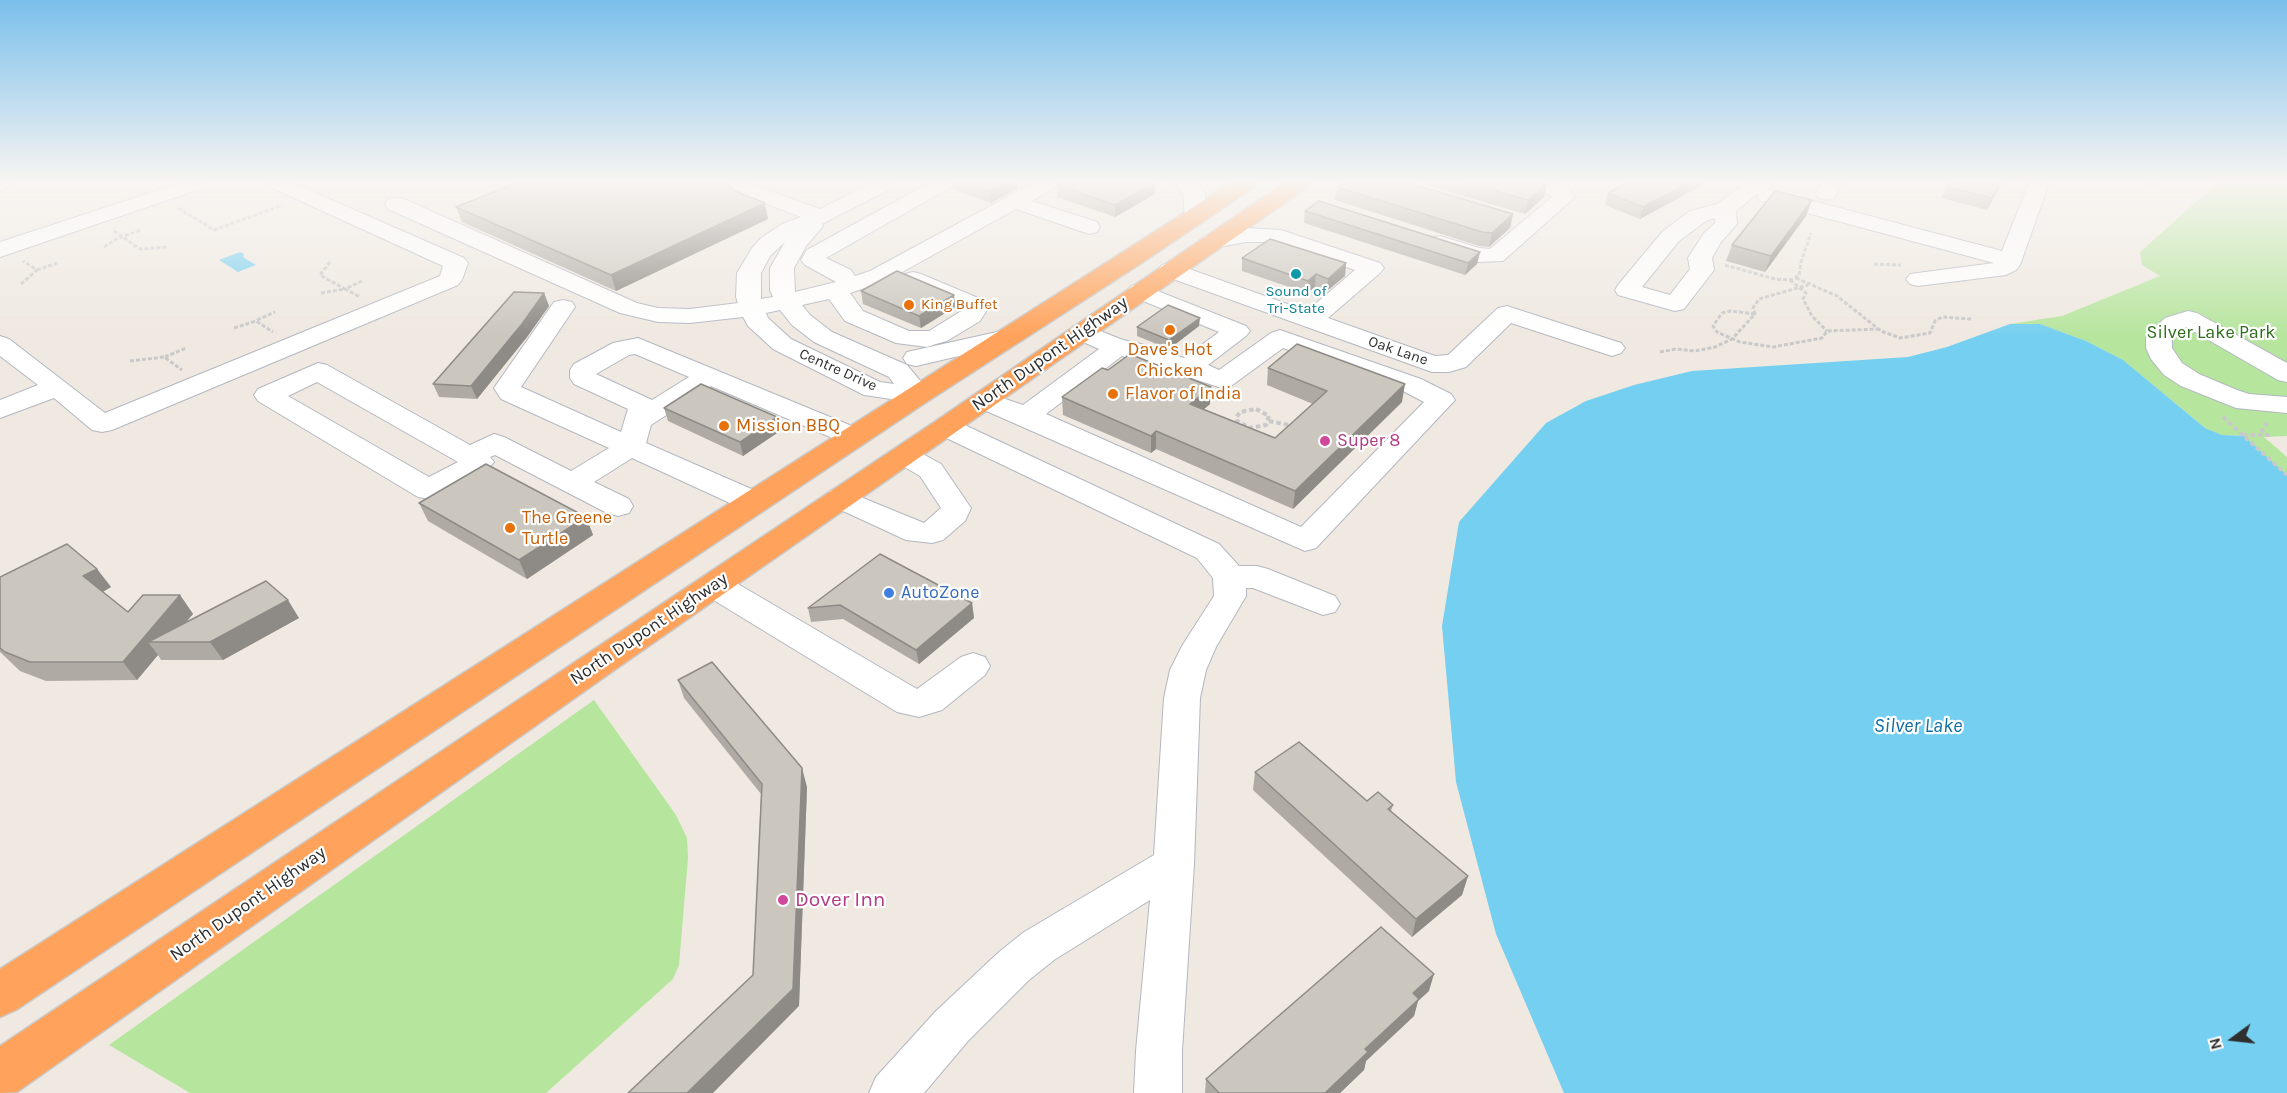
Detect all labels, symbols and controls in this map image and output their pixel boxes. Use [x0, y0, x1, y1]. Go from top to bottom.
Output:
marker: Sound of Tri-State [1289, 267, 1303, 281]
place label: Sound of Tri-State [1265, 283, 1327, 318]
street label: North Dupont Highway [968, 292, 1132, 416]
place label: King Buffet [921, 296, 998, 314]
marker: King Buffet [902, 298, 916, 312]
park label: Silver Lake Park [2147, 322, 2275, 344]
marker: Dave's Hot Chicken [1163, 323, 1177, 337]
street label: Oak Lane [1366, 332, 1430, 370]
place label: Dave's Hot Chicken [1128, 339, 1212, 382]
street label: Centre Drive [796, 345, 880, 395]
place label: Flavor of India [1125, 383, 1241, 405]
marker: Flavor of India [1106, 387, 1120, 401]
place label: Mission BBQ [736, 415, 840, 437]
marker: Mission BBQ [717, 419, 731, 433]
place label: Super 8 [1337, 430, 1400, 452]
marker: Super 8 [1318, 434, 1332, 448]
place label: The Greene Turtle [522, 507, 612, 550]
marker: The Greene Turtle [503, 521, 517, 535]
street label: North Dupont Highway [566, 568, 732, 690]
place label: AutoZone [901, 582, 979, 604]
marker: AutoZone [882, 586, 896, 600]
water label: Silver Lake [1874, 714, 1962, 738]
street label: North Dupont Highway [166, 842, 330, 966]
place label: Dover Inn [795, 887, 885, 913]
marker: Dover Inn [776, 893, 790, 907]
north arrow [2203, 1009, 2263, 1069]
text: N [2204, 1036, 2226, 1052]

